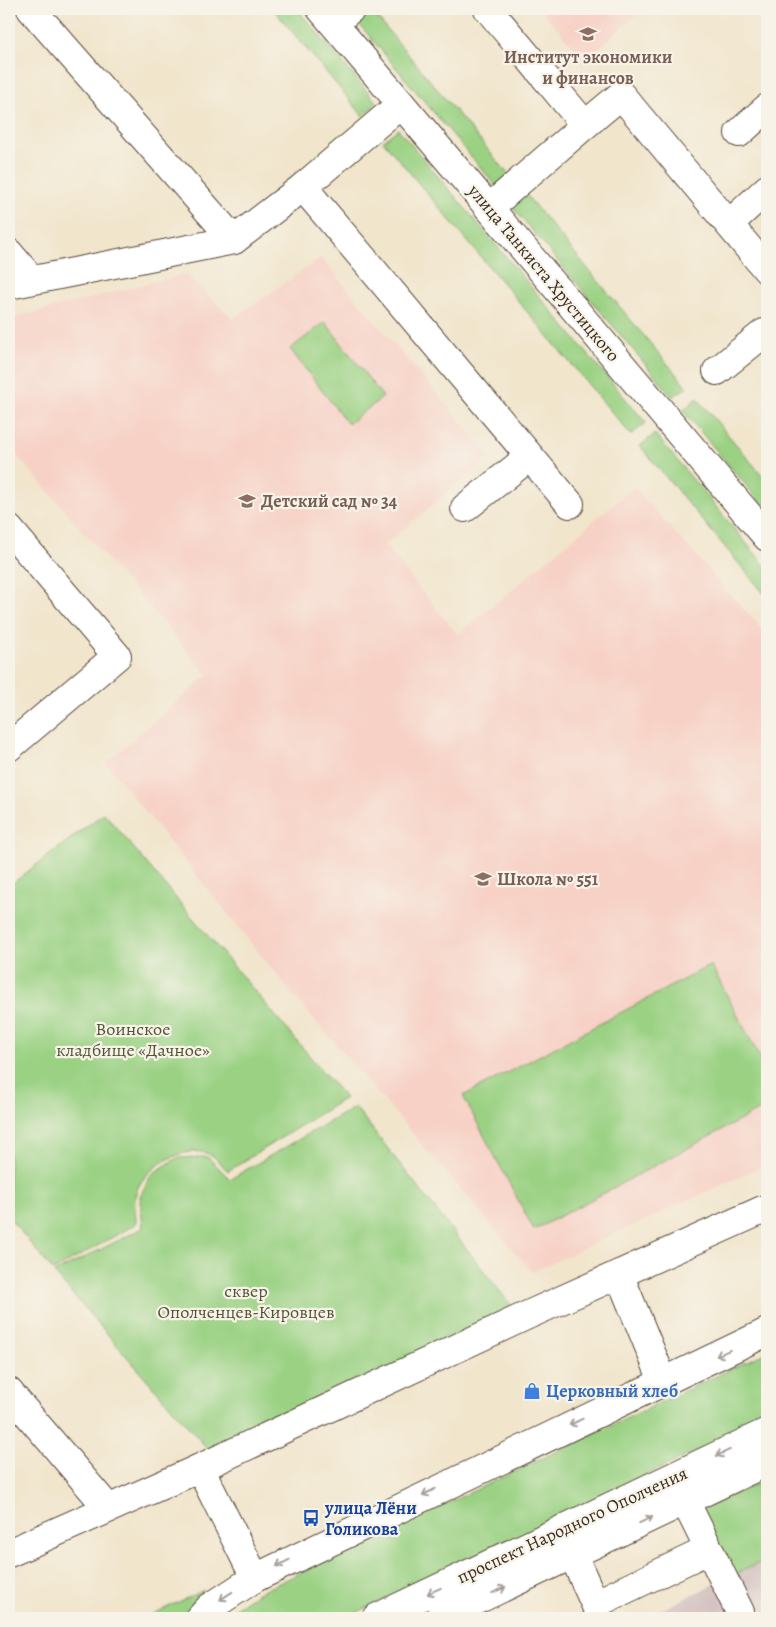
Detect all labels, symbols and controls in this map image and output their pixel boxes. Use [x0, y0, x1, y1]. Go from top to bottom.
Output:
school or university icon: Институт экономики и финансов [578, 24, 598, 44]
place label: Институт экономики и финансов [504, 45, 673, 90]
street label: улица Танкиста Хрустицкого [462, 179, 625, 367]
place label: Детский сад № 34 [261, 489, 398, 513]
school or university icon: Детский сад № 34 [237, 491, 257, 511]
place label: Школа № 551 [497, 867, 599, 891]
school or university icon: Школа № 551 [473, 869, 493, 889]
park label: Воинское кладбище «Дачное» [56, 1017, 210, 1062]
park label: сквер Ополченцев-Кировцев [157, 1279, 335, 1324]
one-way arrow [716, 1349, 731, 1358]
place label: Церковный хлеб [546, 1379, 678, 1403]
shop icon: Церковный хлеб [522, 1381, 542, 1401]
one-way arrow [569, 1418, 584, 1428]
one-way arrow [716, 1449, 731, 1458]
street label: проспект Народного Ополчения [453, 1461, 691, 1589]
one-way arrow [422, 1488, 437, 1498]
place label: улица Лёни Голикова [324, 1496, 417, 1541]
bus stop icon: улица Лёни Голикова [301, 1508, 321, 1528]
one-way arrow [638, 1515, 653, 1524]
one-way arrow [276, 1559, 291, 1568]
one-way arrow [491, 1585, 506, 1594]
one-way arrow [427, 1586, 442, 1596]
one-way arrow [220, 1592, 234, 1602]

